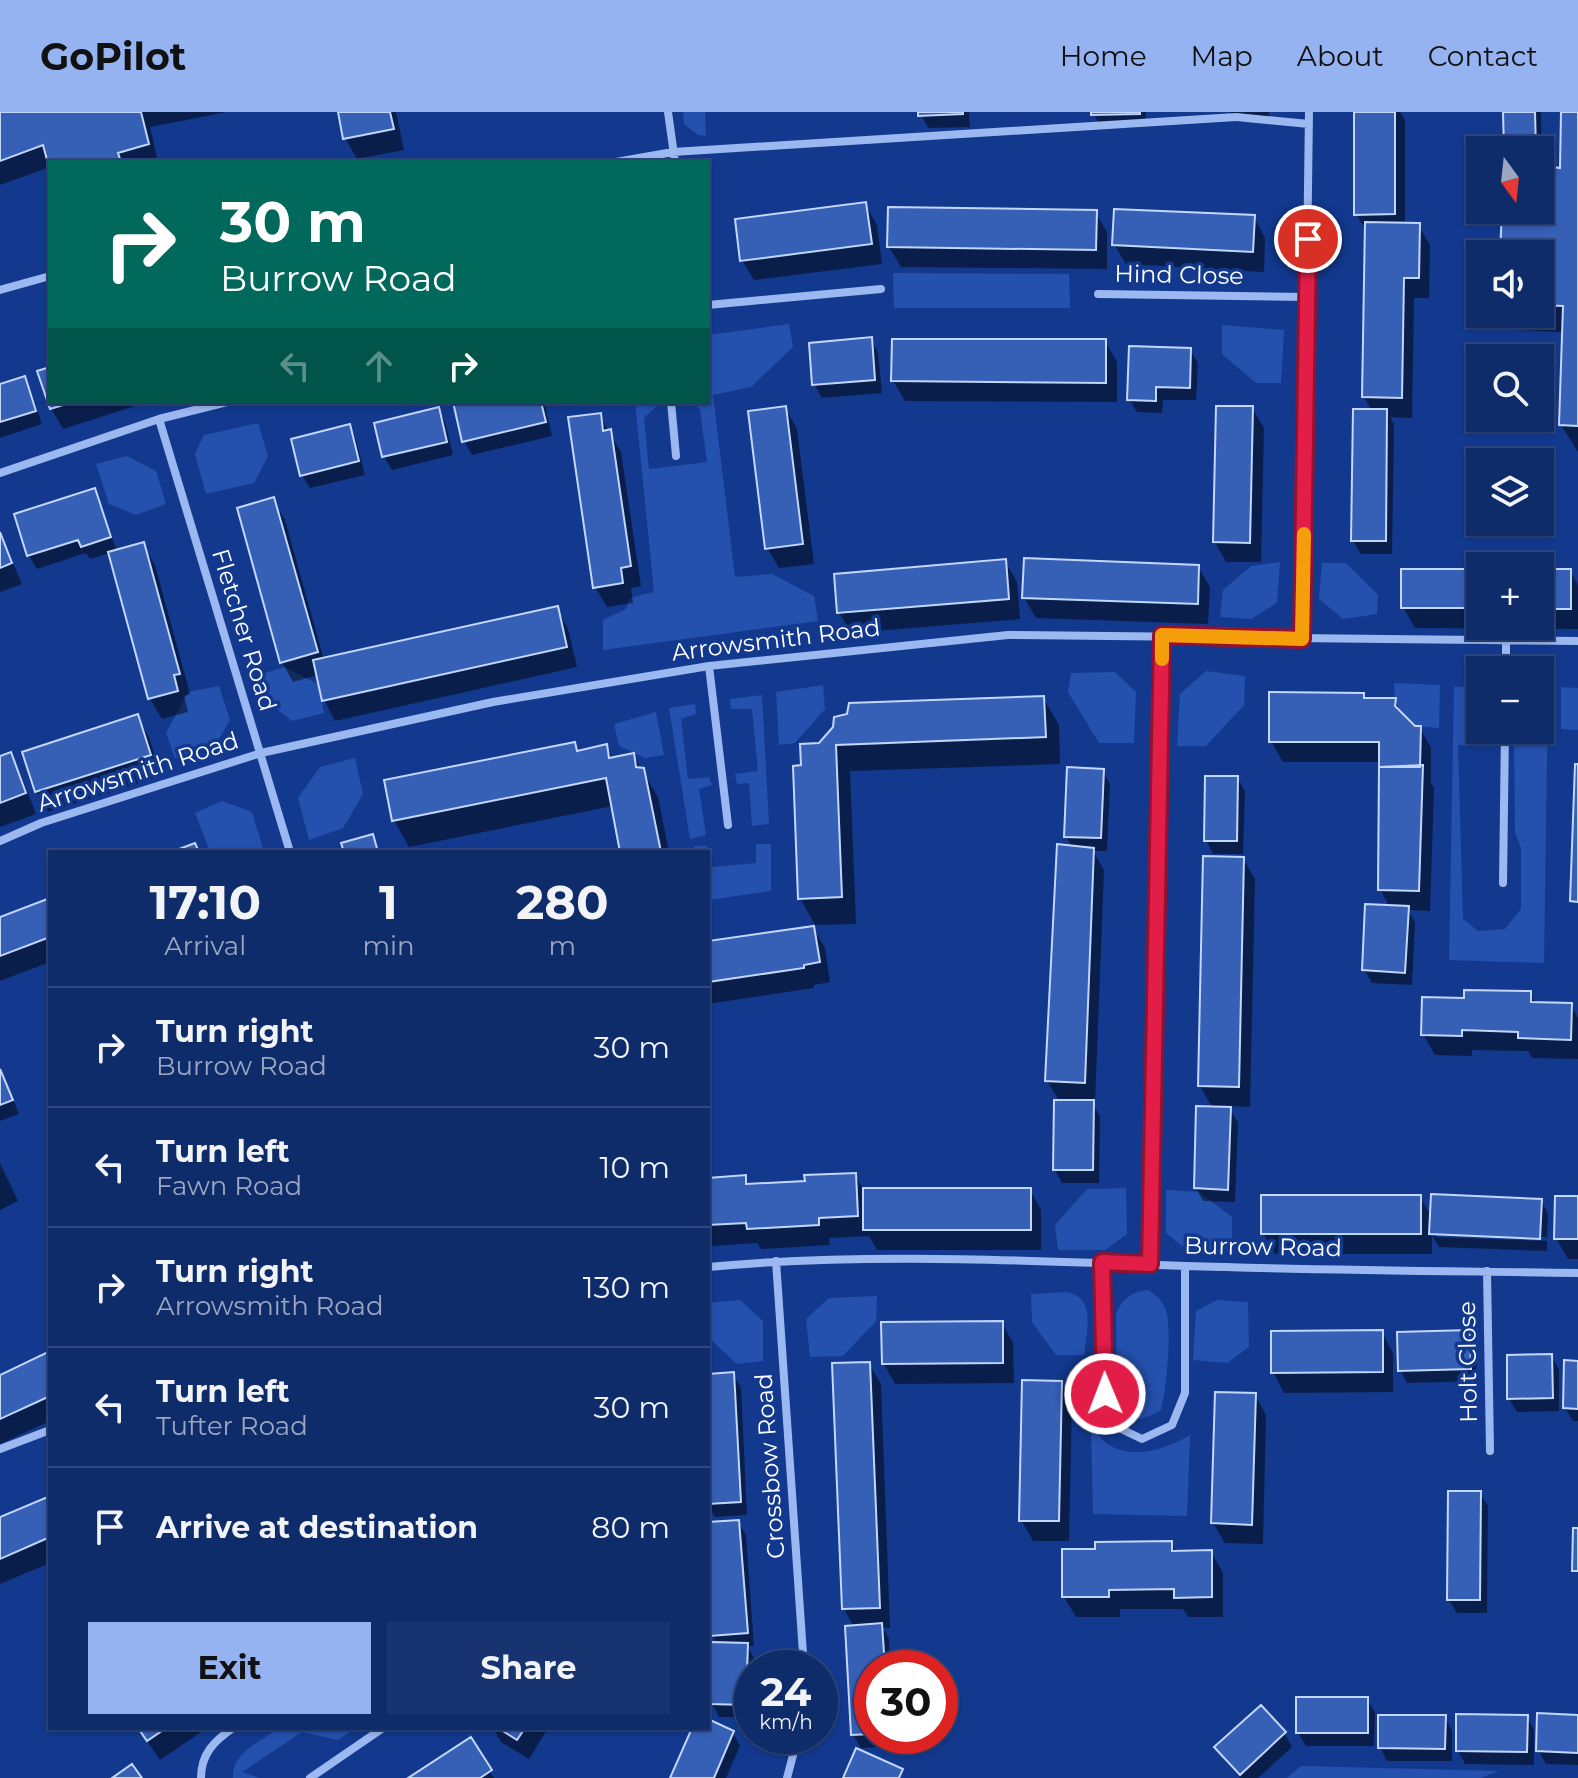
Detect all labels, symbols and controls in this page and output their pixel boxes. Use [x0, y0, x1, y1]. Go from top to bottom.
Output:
text: GoPilot [40, 33, 186, 80]
text: Home [1060, 39, 1147, 73]
text: Map [1191, 39, 1253, 73]
text: About [1297, 39, 1384, 73]
text: Contact [1428, 39, 1538, 73]
north arrow [1466, 136, 1554, 224]
map controls [1466, 136, 1554, 744]
text: 30 m [220, 188, 366, 256]
icon: right [88, 192, 192, 296]
pin [1274, 205, 1342, 273]
icon: arrive [1286, 217, 1330, 261]
button: sound [1466, 240, 1554, 328]
text: Burrow Road [220, 256, 457, 300]
street label: Hind Close [1114, 259, 1244, 290]
icon: left [273, 344, 317, 388]
icon: ahead [357, 344, 401, 388]
icon: right [441, 344, 485, 388]
button: search [1466, 344, 1554, 432]
button: layers [1466, 448, 1554, 536]
street label: Fletcher Road [206, 545, 283, 714]
button: + [1466, 552, 1554, 640]
street label: Arrowsmith Road [670, 612, 882, 667]
button: − [1466, 656, 1554, 744]
street label: Arrowsmith Road [33, 725, 242, 818]
text: 17:10 [149, 873, 261, 931]
text: 1 [379, 873, 398, 931]
text: 280 [516, 873, 609, 931]
text: Arrival [164, 930, 246, 962]
text: min [362, 930, 415, 962]
text: m [548, 930, 576, 962]
text: Turn right [156, 1013, 313, 1050]
icon: right [88, 1025, 132, 1069]
text: 30 m [594, 1029, 670, 1066]
text: Burrow Road [156, 1050, 327, 1082]
text: Turn left [156, 1133, 289, 1170]
icon: left [88, 1145, 132, 1189]
text: 10 m [600, 1149, 670, 1186]
text: Fawn Road [156, 1170, 302, 1202]
street label: Burrow Road [1184, 1231, 1342, 1262]
text: Turn right [156, 1253, 313, 1290]
icon: right [88, 1265, 132, 1309]
text: 130 m [583, 1269, 670, 1306]
text: Arrowsmith Road [156, 1290, 384, 1322]
street label: Holt Close [1452, 1301, 1483, 1423]
position arrow [1063, 1352, 1147, 1436]
street label: Crossbow Road [749, 1372, 790, 1560]
text: Turn left [156, 1373, 289, 1410]
icon: left [88, 1385, 132, 1429]
text: 30 m [594, 1389, 670, 1426]
text: Tufter Road [156, 1410, 308, 1442]
icon: arrive [88, 1505, 132, 1549]
text: Arrive at destination [156, 1509, 478, 1546]
text: 80 m [591, 1509, 670, 1546]
button: Exit [88, 1622, 371, 1714]
button: Share [387, 1622, 670, 1714]
speed limit sign: 30 [854, 1650, 958, 1754]
text: 24 [761, 1667, 811, 1716]
text: km/h [759, 1710, 813, 1734]

